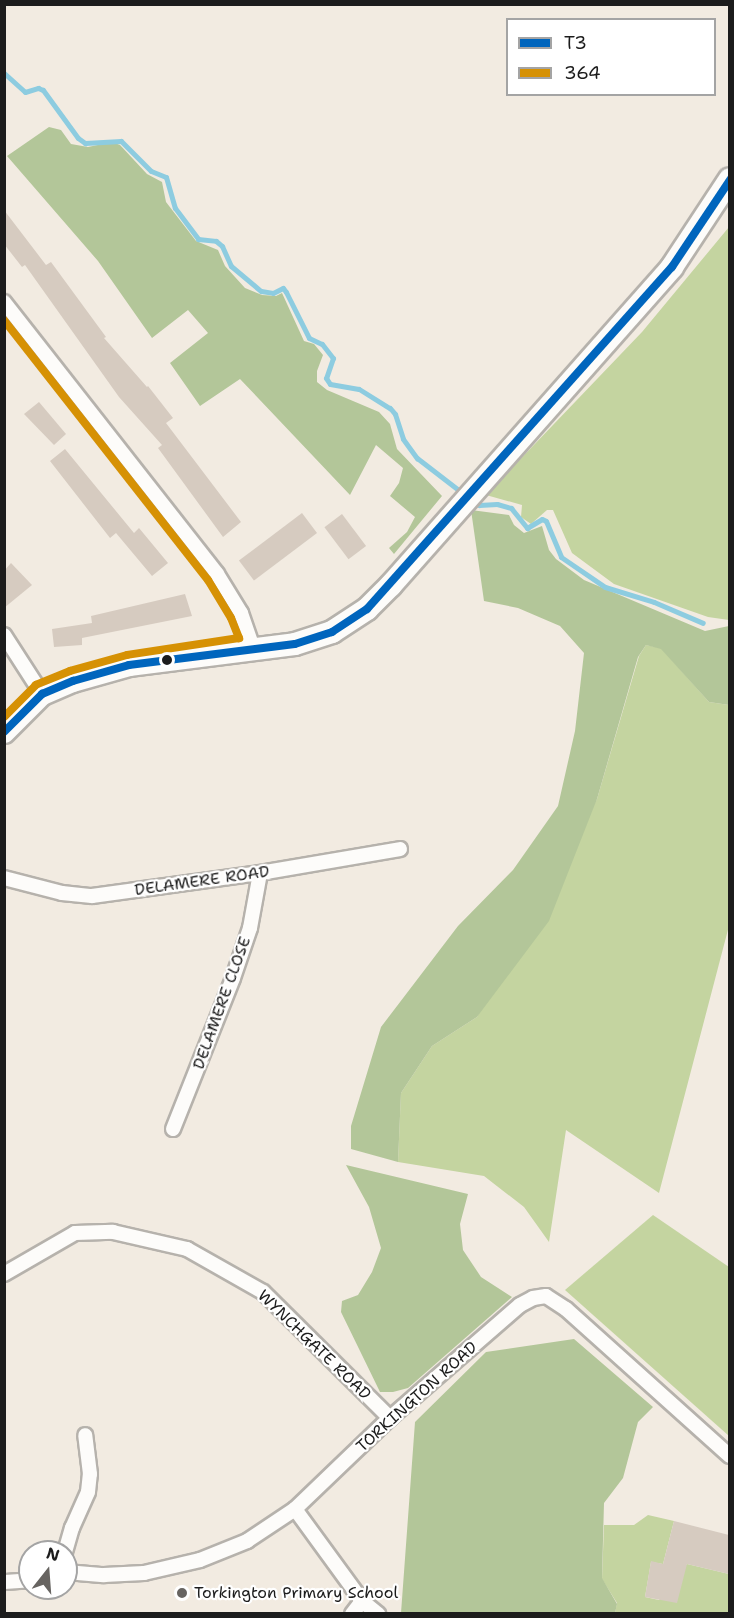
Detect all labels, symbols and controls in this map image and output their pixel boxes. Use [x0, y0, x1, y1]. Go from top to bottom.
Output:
legend [506, 18, 716, 96]
text: T3 [564, 31, 587, 55]
text: 364 [564, 61, 601, 85]
unlabelled marker [161, 654, 173, 666]
street label: DELAMERE ROAD [133, 862, 271, 900]
street label: DELAMERE CLOSE [189, 934, 255, 1072]
street label: WYNCHGATE ROAD [253, 1286, 375, 1404]
street label: TORKINGTON ROAD [353, 1338, 481, 1456]
north arrow [18, 1540, 78, 1600]
text: N [44, 1542, 62, 1566]
place label: Torkington Primary School [194, 1583, 398, 1603]
marker: Torkington Primary School [175, 1586, 189, 1600]

